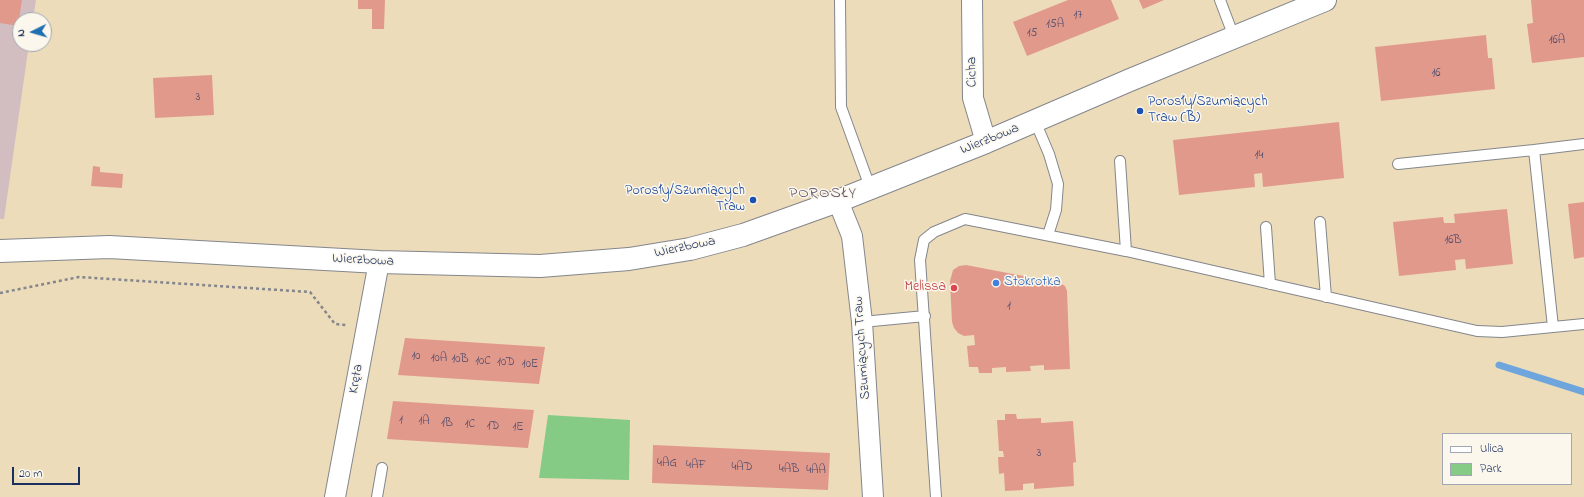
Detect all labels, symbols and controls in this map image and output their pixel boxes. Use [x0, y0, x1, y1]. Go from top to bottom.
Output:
house number: 17 [1074, 9, 1082, 23]
north arrow [12, 12, 52, 52]
house number: 15A [1046, 18, 1064, 32]
house number: 15 [1027, 27, 1037, 41]
text: N [13, 29, 29, 37]
house number: 16A [1549, 34, 1565, 48]
street label: Cicha [964, 57, 982, 87]
house number: 16 [1431, 67, 1441, 81]
house number: 3 [196, 91, 200, 105]
place label: Porosły/Szumiących Traw (B) [1148, 95, 1268, 128]
marker: Porosły/Szumiących Traw (B) [1135, 106, 1145, 116]
street label: Wierzbowa [958, 121, 1022, 159]
house number: 14 [1255, 149, 1263, 163]
place label: Porosły/Szumiących Traw [625, 184, 745, 216]
district label: POROSŁY [789, 184, 857, 204]
marker: Porosły/Szumiących Traw [748, 195, 758, 205]
street label: Wierzbowa [653, 233, 717, 263]
house number: 16B [1444, 234, 1462, 248]
street label: Wierzbowa [332, 251, 394, 271]
place label: Stokrotka [1004, 275, 1061, 291]
marker: Stokrotka [991, 278, 1001, 288]
place label: Melissa [905, 280, 946, 296]
marker: Melissa [949, 283, 959, 293]
street label: Szumiących Traw [851, 296, 875, 400]
house number: 1 [1007, 300, 1011, 314]
house number: 10 [412, 350, 420, 364]
house number: 10A [431, 352, 447, 366]
house number: 10B [451, 353, 469, 367]
house number: 10C [475, 355, 491, 369]
house number: 10D [497, 356, 515, 370]
house number: 10E [522, 358, 538, 372]
street label: Kręta [346, 363, 368, 395]
house number: 1 [399, 414, 403, 428]
house number: 1A [418, 415, 430, 429]
house number: 1B [441, 417, 453, 431]
house number: 1C [465, 418, 475, 432]
house number: 1D [487, 420, 499, 434]
house number: 1E [512, 421, 524, 435]
legend [1442, 433, 1572, 485]
text: Ulica [1480, 440, 1504, 458]
house number: 3 [1037, 447, 1041, 461]
house number: 4AG [657, 457, 677, 471]
scale bar [14, 459, 82, 485]
house number: 4AF [686, 459, 706, 473]
text: Park [1480, 460, 1502, 478]
house number: 4AD [731, 461, 753, 475]
house number: 4AB [779, 463, 799, 477]
house number: 4AA [806, 464, 826, 478]
text: 20 m [19, 465, 42, 483]

